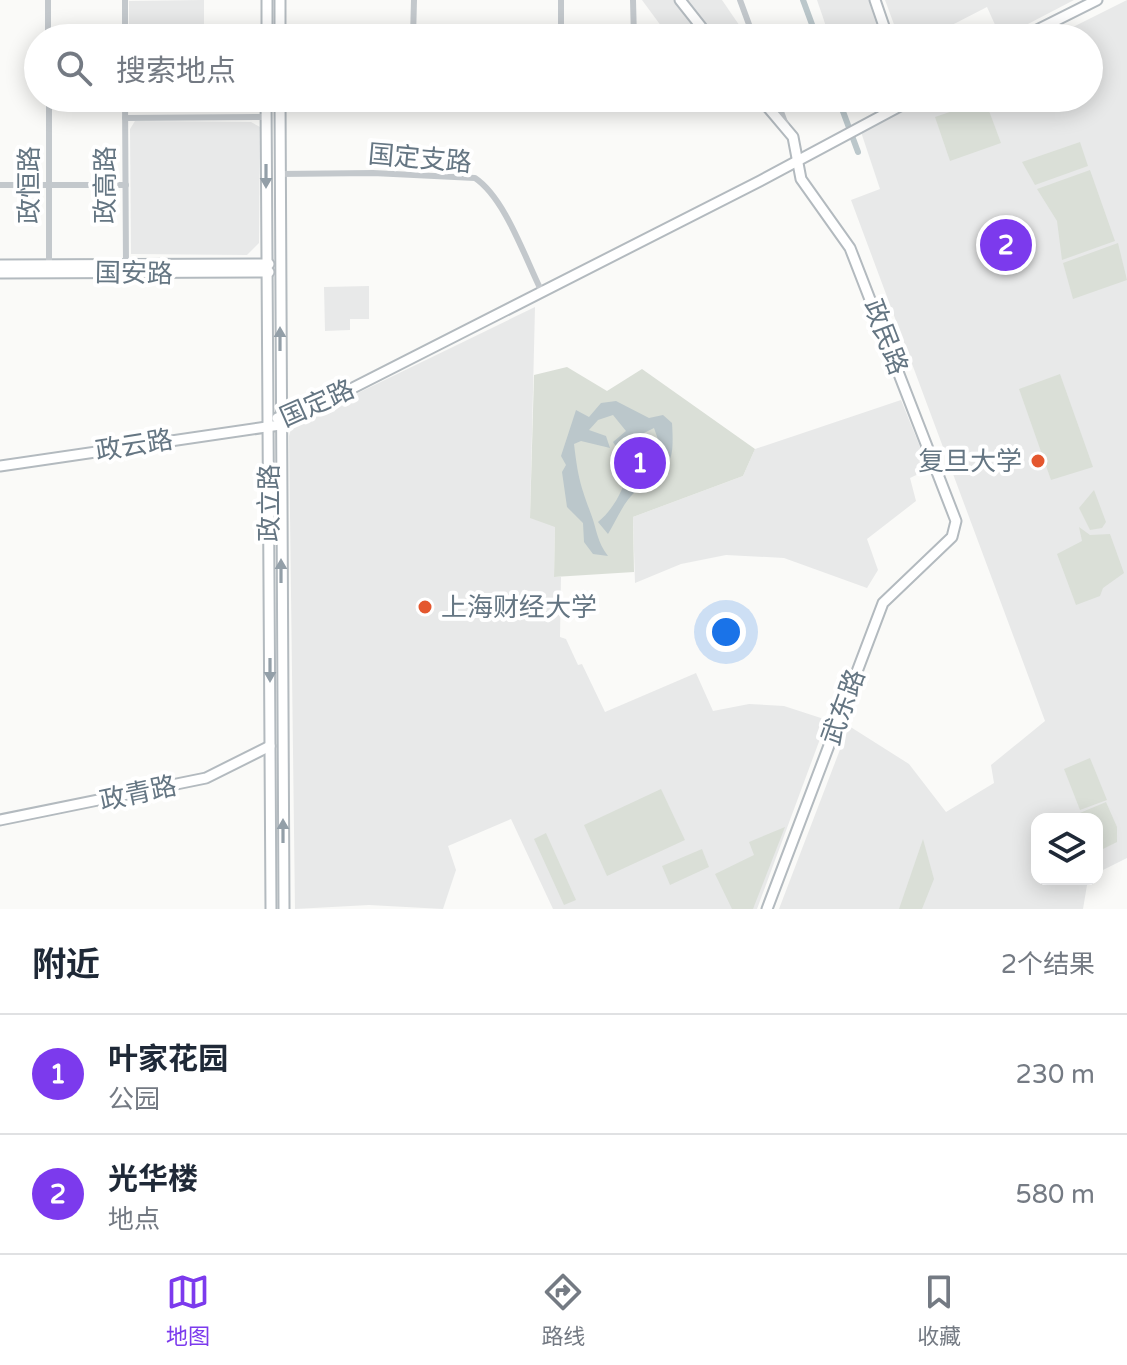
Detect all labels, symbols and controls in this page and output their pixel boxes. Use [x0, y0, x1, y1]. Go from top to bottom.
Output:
search box [24, 24, 1103, 112]
icon: search [52, 46, 96, 90]
text: 搜索地点 [116, 53, 236, 90]
street label: 国定支路 [367, 139, 473, 178]
street label: 政恒路 [14, 146, 45, 224]
street label: 政高路 [90, 146, 121, 224]
one-way arrow [260, 164, 272, 189]
pin: 2 [980, 215, 1032, 275]
street label: 国安路 [95, 257, 173, 290]
street label: 政民路 [857, 295, 914, 379]
one-way arrow [274, 326, 286, 351]
street label: 国定路 [275, 373, 359, 433]
street label: 政云路 [93, 424, 175, 467]
pin: 1 [614, 433, 666, 493]
place label: 复旦大学 [918, 446, 1022, 477]
marker: 复旦大学 [1029, 452, 1047, 470]
street label: 政立路 [254, 464, 285, 542]
one-way arrow [275, 558, 287, 583]
place label: 上海财经大学 [441, 592, 597, 623]
marker: 上海财经大学 [416, 598, 434, 616]
your location [706, 612, 746, 652]
one-way arrow [264, 658, 276, 683]
street label: 武东路 [816, 665, 871, 749]
street label: 政青路 [97, 770, 179, 817]
map controls [1031, 813, 1103, 885]
button: layers [1031, 813, 1103, 885]
one-way arrow [277, 818, 289, 843]
text: 附近 [32, 945, 100, 986]
text: 2个结果 [1001, 949, 1095, 980]
text: 叶家花园 [108, 1041, 228, 1078]
text: 1 [50, 1059, 66, 1090]
text: 230 m [1015, 1059, 1095, 1090]
text: 公园 [108, 1084, 160, 1115]
text: 光华楼 [108, 1161, 198, 1198]
text: 2 [50, 1179, 66, 1210]
text: 580 m [1015, 1179, 1095, 1210]
text: 地点 [108, 1204, 160, 1235]
tab: 地图 [166, 1270, 210, 1350]
tab: 路线 [541, 1270, 585, 1350]
tab: 收藏 [917, 1270, 961, 1350]

